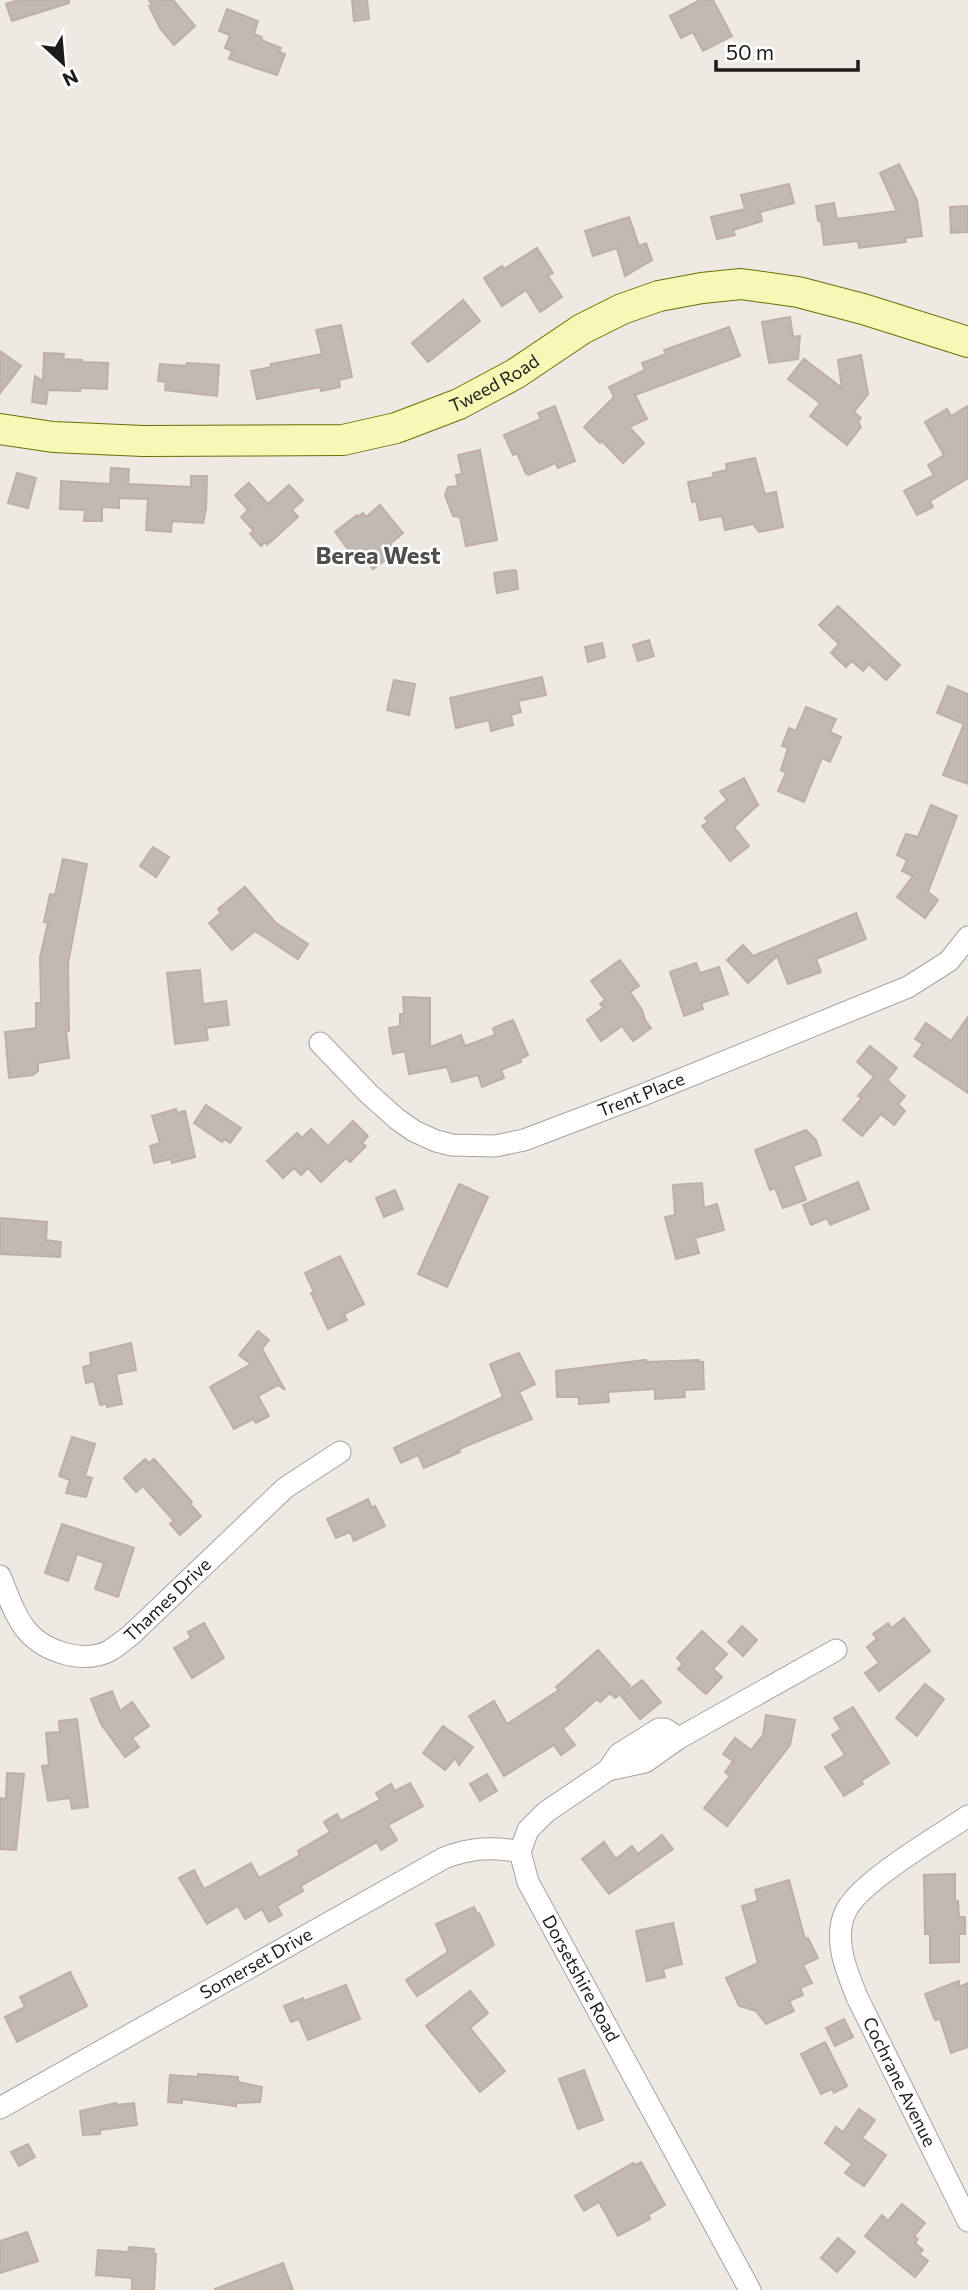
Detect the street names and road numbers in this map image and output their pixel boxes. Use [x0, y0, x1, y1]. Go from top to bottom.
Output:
street label: Tweed Road [446, 349, 543, 417]
street label: Trent Place [595, 1067, 688, 1121]
street label: Thames Drive [119, 1553, 215, 1646]
street label: Dorsetshire Road [538, 1911, 625, 2045]
street label: Somerset Drive [196, 1923, 316, 2003]
street label: Cochrane Avenue [859, 2013, 941, 2150]

